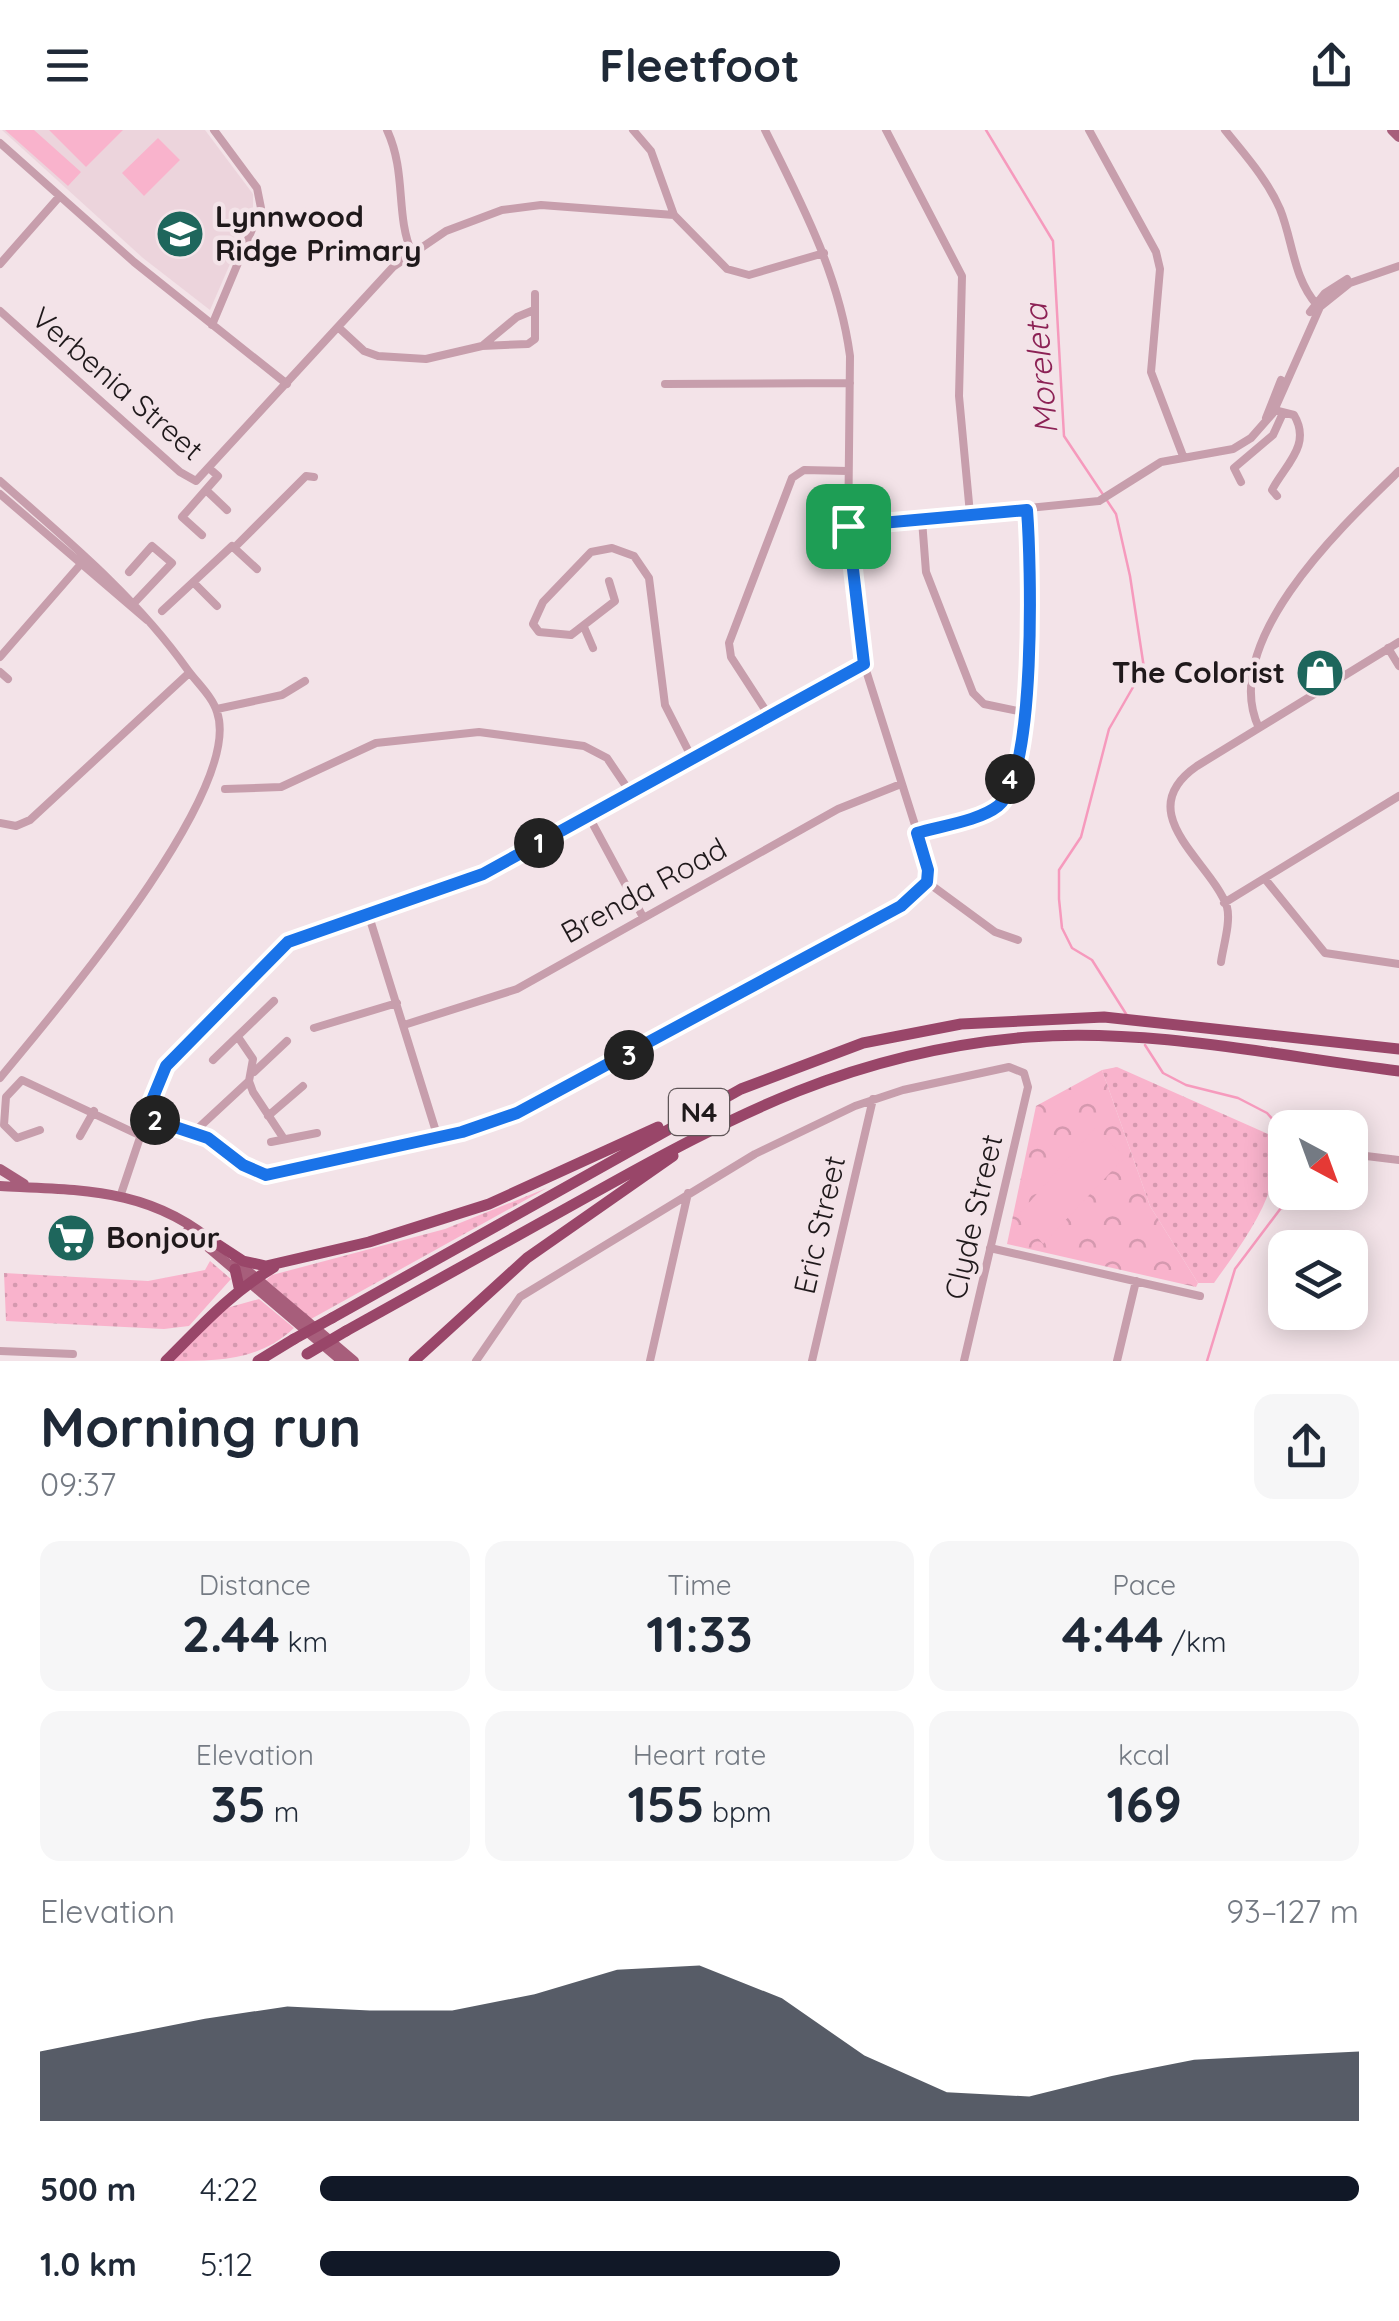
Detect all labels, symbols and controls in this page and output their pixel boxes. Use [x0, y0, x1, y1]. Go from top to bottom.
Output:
text: Fleetfoot [599, 37, 800, 93]
icon: menu [40, 38, 95, 93]
icon: share [1304, 38, 1359, 93]
place label: Lynnwood Ridge Primary [215, 197, 422, 269]
school or university icon: Lynnwood Ridge Primary [154, 208, 206, 260]
street label: Verbenia Street [24, 298, 211, 468]
water label: Moreleta [1014, 301, 1066, 436]
pin [806, 484, 891, 569]
icon: arrive [821, 499, 876, 554]
shop icon: The Colorist [1294, 647, 1346, 699]
place label: The Colorist [1112, 653, 1285, 691]
pin: 4 [985, 754, 1035, 804]
text: 4 [1002, 761, 1018, 796]
pin: 1 [514, 818, 564, 868]
text: 1 [534, 825, 544, 860]
street label: Brenda Road [554, 829, 733, 951]
pin: 3 [604, 1030, 654, 1080]
text: 3 [621, 1037, 637, 1072]
road number: N4 [669, 1089, 729, 1135]
pin: 2 [130, 1095, 180, 1145]
text: 2 [147, 1102, 163, 1137]
north arrow [1268, 1110, 1368, 1210]
map controls [1268, 1110, 1368, 1330]
street label: Clyde Street [936, 1131, 1010, 1303]
street label: Eric Street [785, 1152, 853, 1298]
supermarket icon: Bonjour [45, 1212, 97, 1264]
place label: Bonjour [106, 1218, 220, 1256]
button: layers [1268, 1230, 1368, 1330]
text: Morning run [40, 1392, 361, 1461]
button: share [1254, 1394, 1359, 1499]
text: 09:37 [40, 1464, 116, 1504]
text: Distance [199, 1567, 311, 1602]
text: Time [667, 1567, 732, 1602]
text: Pace [1112, 1567, 1176, 1602]
text: 2.44 [182, 1602, 280, 1665]
text: 11:33 [646, 1602, 753, 1665]
text: 4:44 [1062, 1602, 1164, 1665]
text: km [280, 1624, 328, 1659]
text: /km [1164, 1624, 1226, 1659]
text: Elevation [196, 1737, 314, 1772]
text: Heart rate [633, 1737, 766, 1772]
text: kcal [1118, 1737, 1170, 1772]
text: 35 [210, 1772, 266, 1835]
text: 155 [627, 1772, 704, 1835]
text: 169 [1106, 1772, 1182, 1835]
text: m [266, 1794, 299, 1829]
text: bpm [704, 1794, 772, 1829]
text: Elevation [40, 1891, 175, 1931]
text: 93–127 m [1226, 1891, 1359, 1931]
text: 500 m [40, 2169, 136, 2209]
text: 4:22 [200, 2169, 258, 2209]
text: 1.0 km [40, 2244, 137, 2284]
text: 5:12 [200, 2244, 253, 2284]

